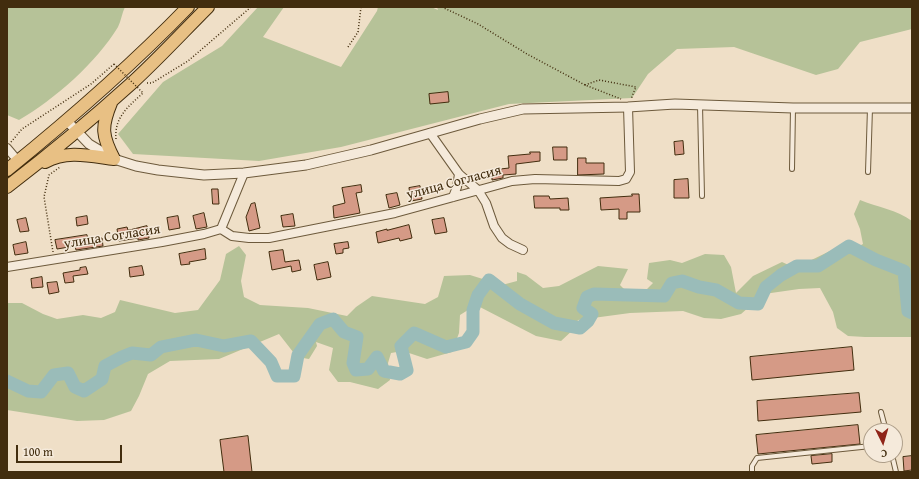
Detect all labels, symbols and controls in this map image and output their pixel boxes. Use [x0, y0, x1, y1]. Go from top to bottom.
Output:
street label: улица Согласия [405, 162, 503, 204]
street label: улица Согласия [63, 221, 161, 253]
north arrow [863, 423, 903, 463]
scale bar [18, 437, 124, 463]
text: 100 m [23, 443, 53, 460]
text: С [880, 446, 888, 462]

